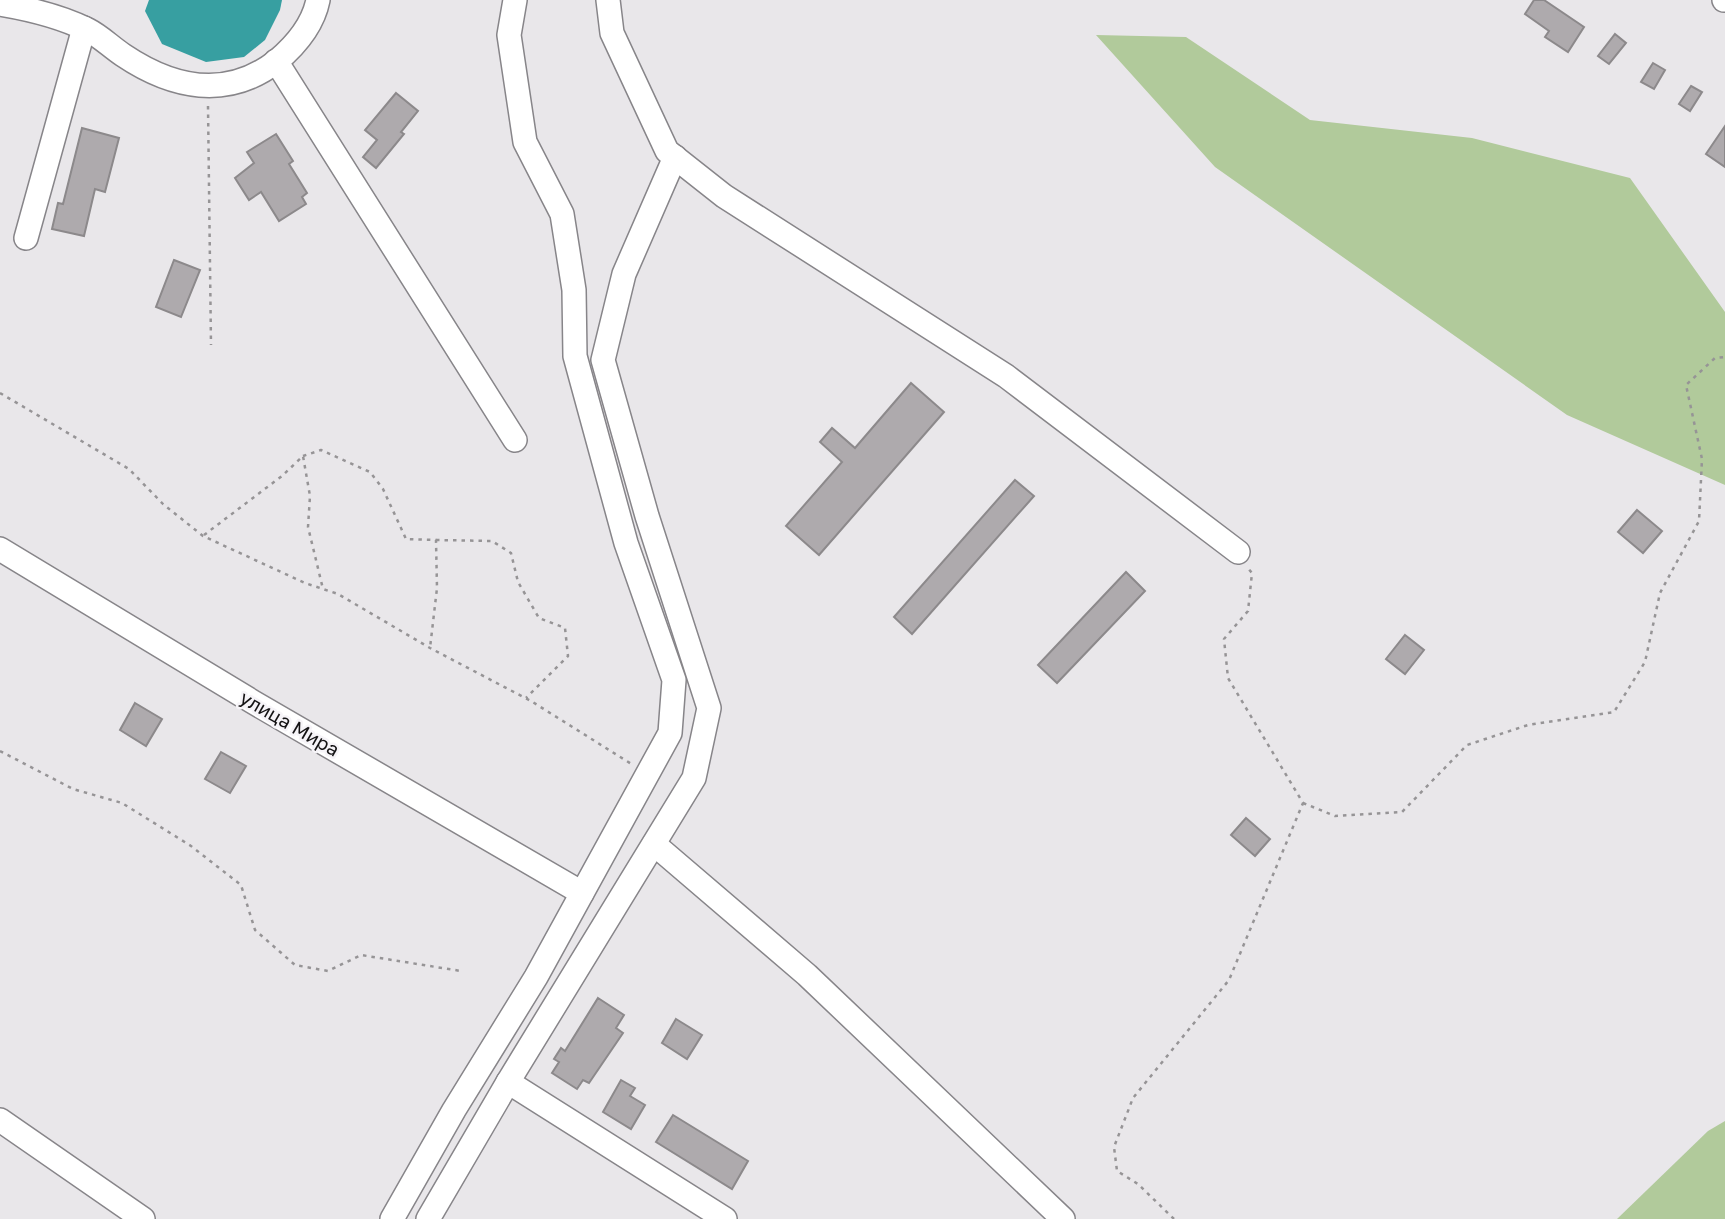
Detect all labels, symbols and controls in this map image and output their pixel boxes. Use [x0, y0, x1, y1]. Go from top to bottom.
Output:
street label: улица Мира [236, 685, 344, 761]

